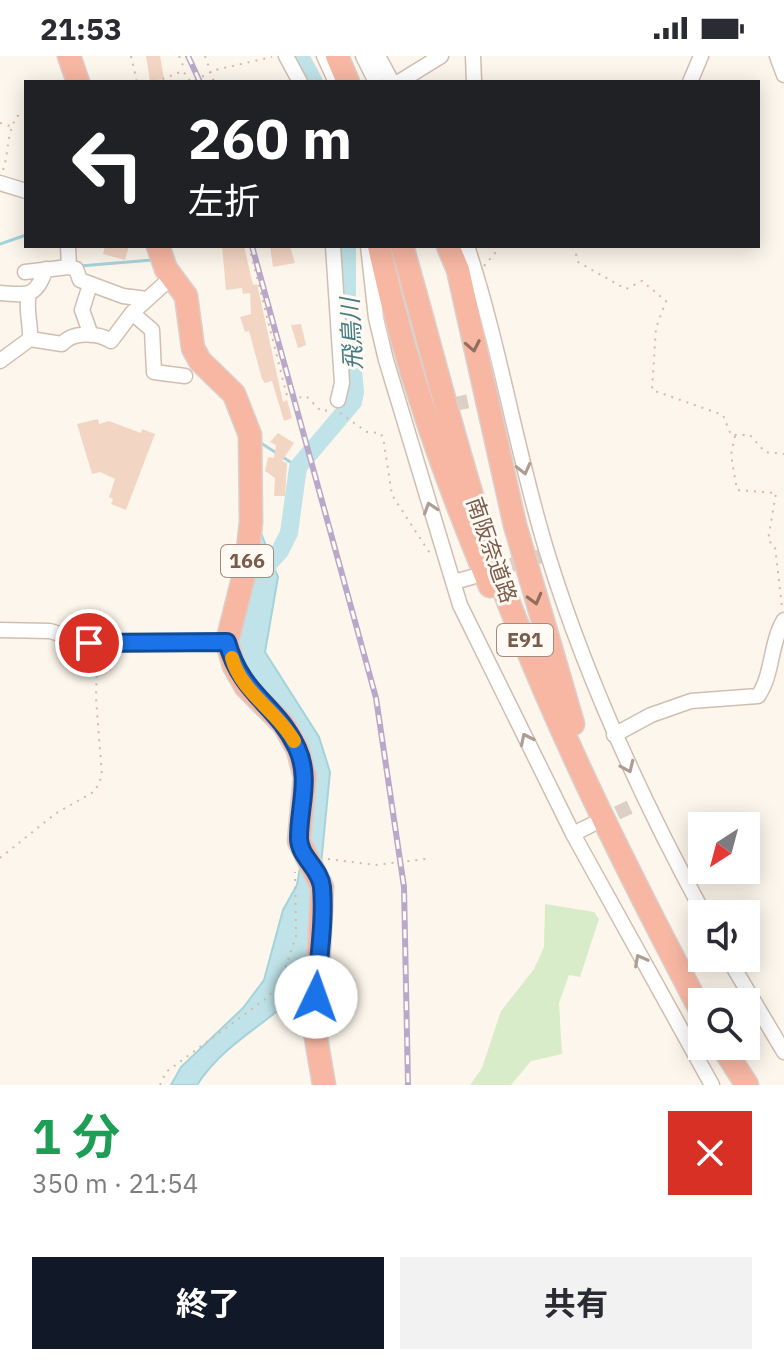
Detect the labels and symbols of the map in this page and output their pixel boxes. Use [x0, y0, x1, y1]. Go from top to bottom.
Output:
water label: 飛鳥川 [333, 294, 369, 371]
one-way arrow [463, 340, 480, 353]
one-way arrow [515, 462, 532, 476]
street label: 南阪奈道路 [461, 493, 524, 607]
one-way arrow [423, 501, 439, 515]
road number: 166 [221, 545, 273, 577]
one-way arrow [525, 591, 542, 605]
pin [55, 609, 123, 677]
road number: E91 [497, 624, 553, 656]
one-way arrow [520, 733, 536, 748]
one-way arrow [619, 759, 635, 773]
north arrow [688, 812, 760, 884]
one-way arrow [635, 954, 650, 968]
position arrow [274, 955, 358, 1039]

